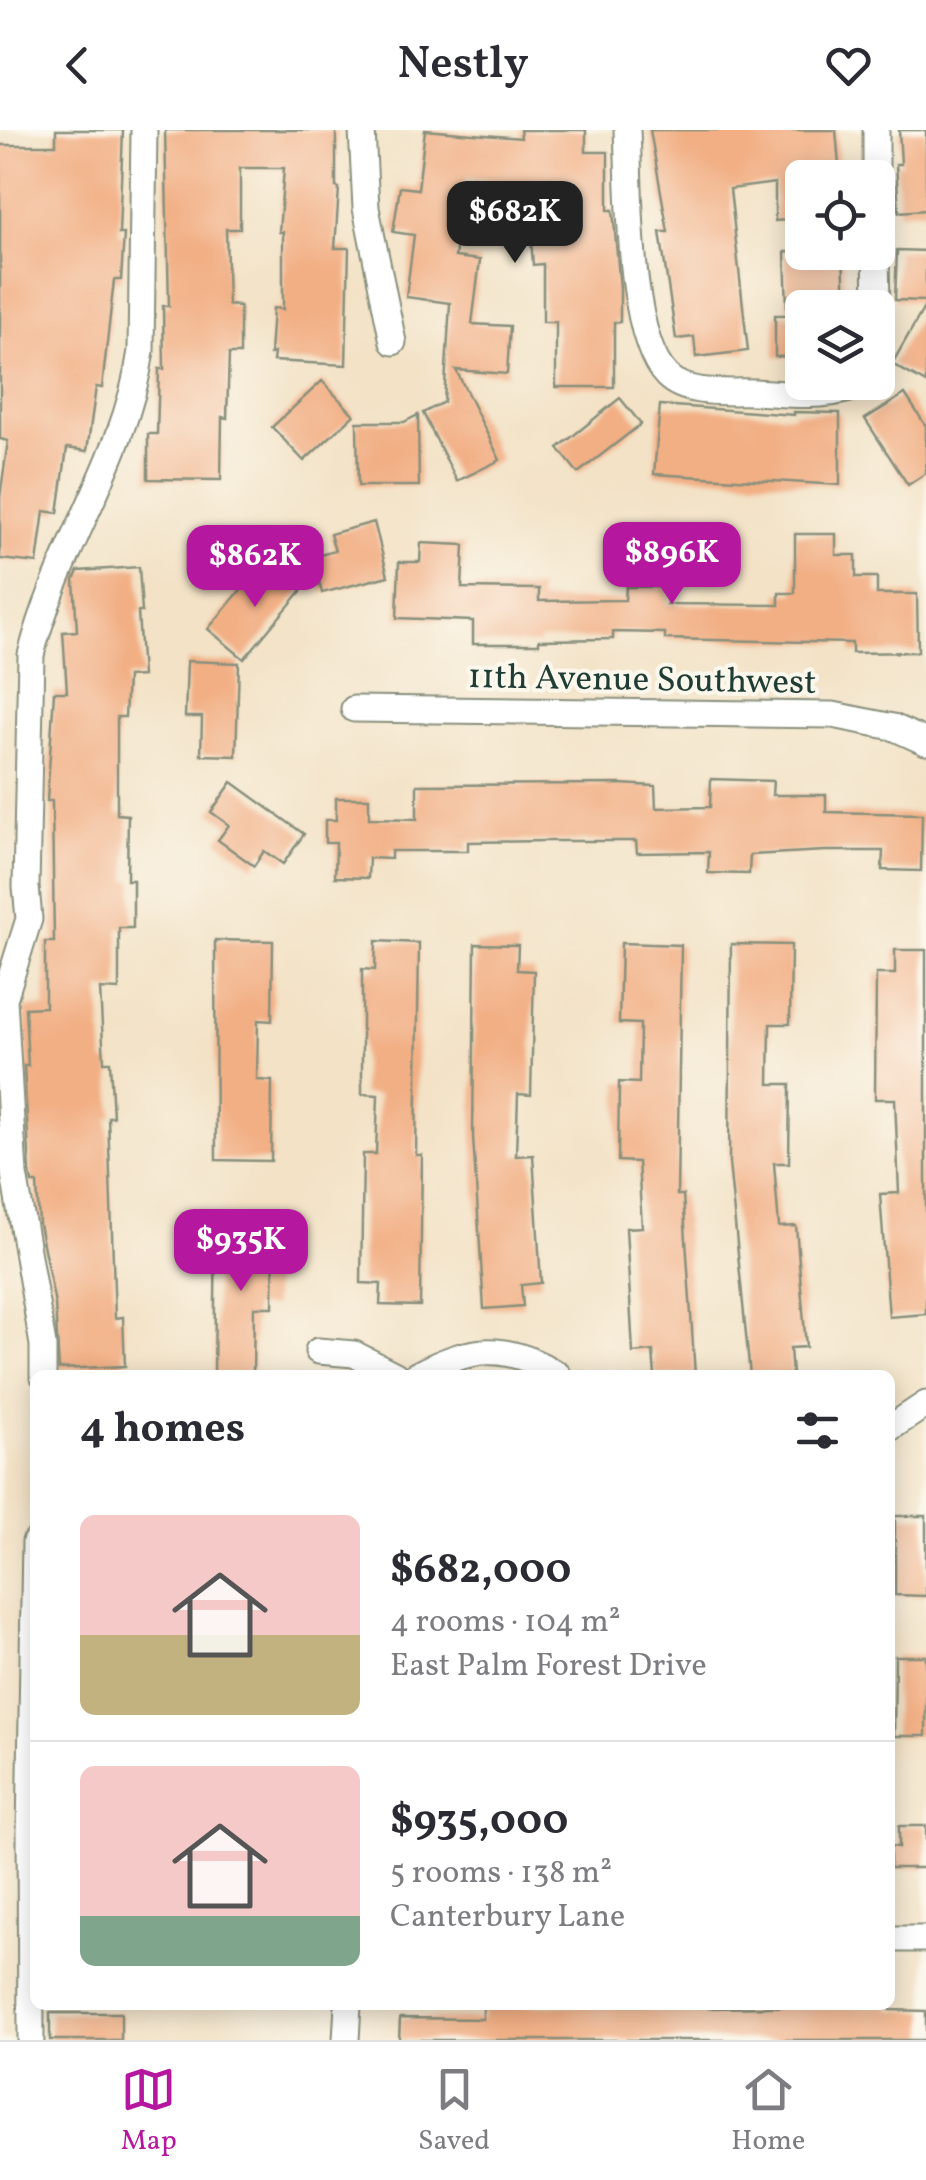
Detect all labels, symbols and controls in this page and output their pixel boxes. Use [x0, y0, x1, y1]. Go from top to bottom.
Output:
text: Nestly [397, 34, 529, 97]
icon: back [50, 38, 105, 93]
icon: heart [821, 38, 876, 93]
map controls [785, 160, 895, 400]
button: locate [785, 160, 895, 270]
pin: $682K [445, 181, 585, 266]
text: $682K [469, 191, 561, 235]
button: layers [785, 290, 895, 400]
pin: $896K [602, 522, 742, 607]
pin: $862K [185, 525, 325, 610]
text: $896K [625, 532, 719, 576]
text: $862K [209, 535, 301, 579]
street label: 11th Avenue Southwest [467, 654, 817, 708]
pin: $935K [171, 1209, 311, 1294]
text: $935K [196, 1219, 286, 1263]
text: 4 homes [80, 1401, 245, 1460]
icon: filters [790, 1403, 845, 1458]
text: $682,000 [390, 1542, 571, 1601]
icon: home [160, 1555, 280, 1675]
text: 4 rooms · 104 m² [390, 1601, 621, 1645]
text: East Palm Forest Drive [390, 1645, 707, 1689]
text: $935,000 [390, 1793, 568, 1852]
icon: home [160, 1806, 280, 1926]
text: 5 rooms · 138 m² [390, 1852, 612, 1896]
text: Canterbury Lane [390, 1896, 625, 1940]
tab: Map [121, 2062, 177, 2161]
tab: Saved [418, 2062, 490, 2161]
tab: Home [731, 2062, 805, 2161]

